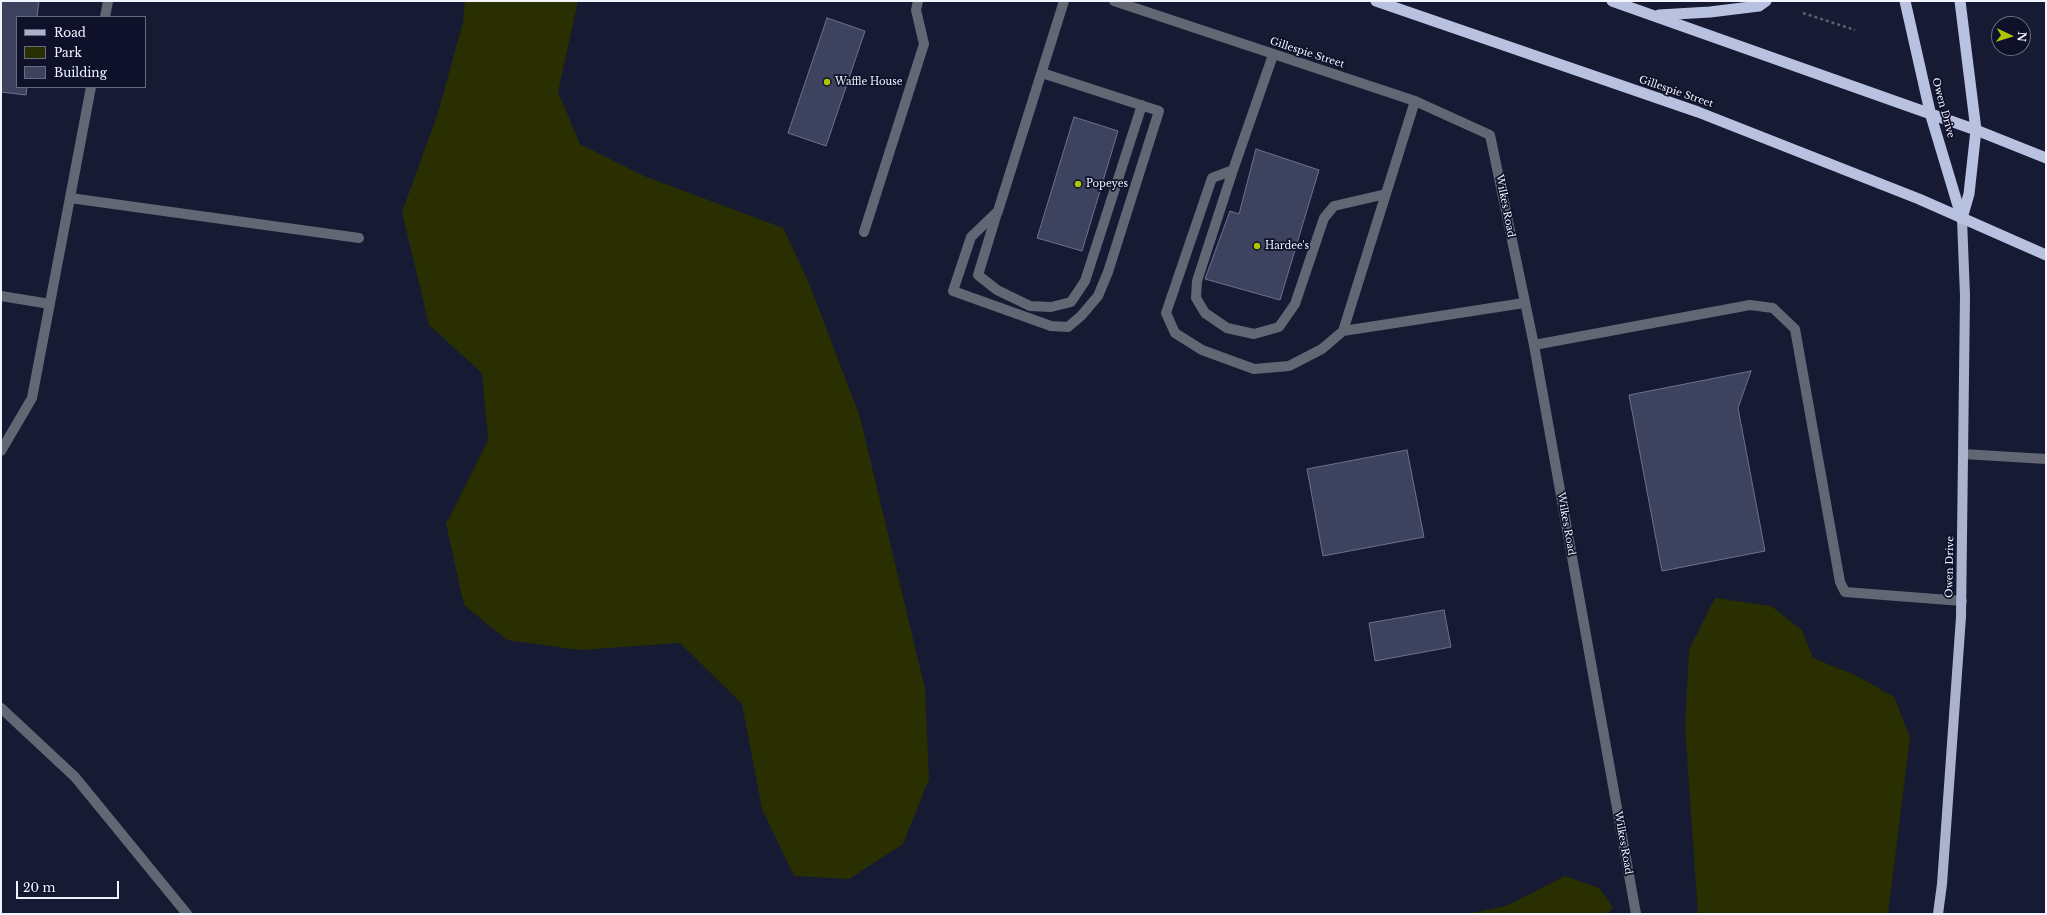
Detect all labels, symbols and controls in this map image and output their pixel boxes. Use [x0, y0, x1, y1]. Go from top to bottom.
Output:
legend [16, 16, 146, 88]
north arrow [1991, 16, 2031, 56]
text: Road [54, 25, 86, 40]
text: N [2015, 31, 2029, 42]
street label: Gillespie Street [1268, 35, 1346, 71]
text: Park [54, 45, 82, 60]
text: Building [54, 65, 107, 80]
street label: Gillespie Street [1637, 74, 1715, 110]
place label: Waffle House [835, 76, 902, 88]
marker: Waffle House [822, 77, 832, 87]
street label: Owen Drive [1929, 77, 1957, 139]
street label: Wilkes Road [1493, 174, 1517, 238]
place label: Popeyes [1086, 178, 1128, 190]
marker: Popeyes [1073, 179, 1083, 189]
place label: Hardee's [1265, 240, 1309, 252]
marker: Hardee's [1252, 241, 1262, 251]
street label: Wilkes Road [1555, 492, 1577, 556]
street label: Owen Drive [1943, 536, 1957, 598]
street label: Wilkes Road [1612, 811, 1634, 875]
scale bar [18, 873, 121, 899]
text: 20 m [23, 880, 55, 895]

